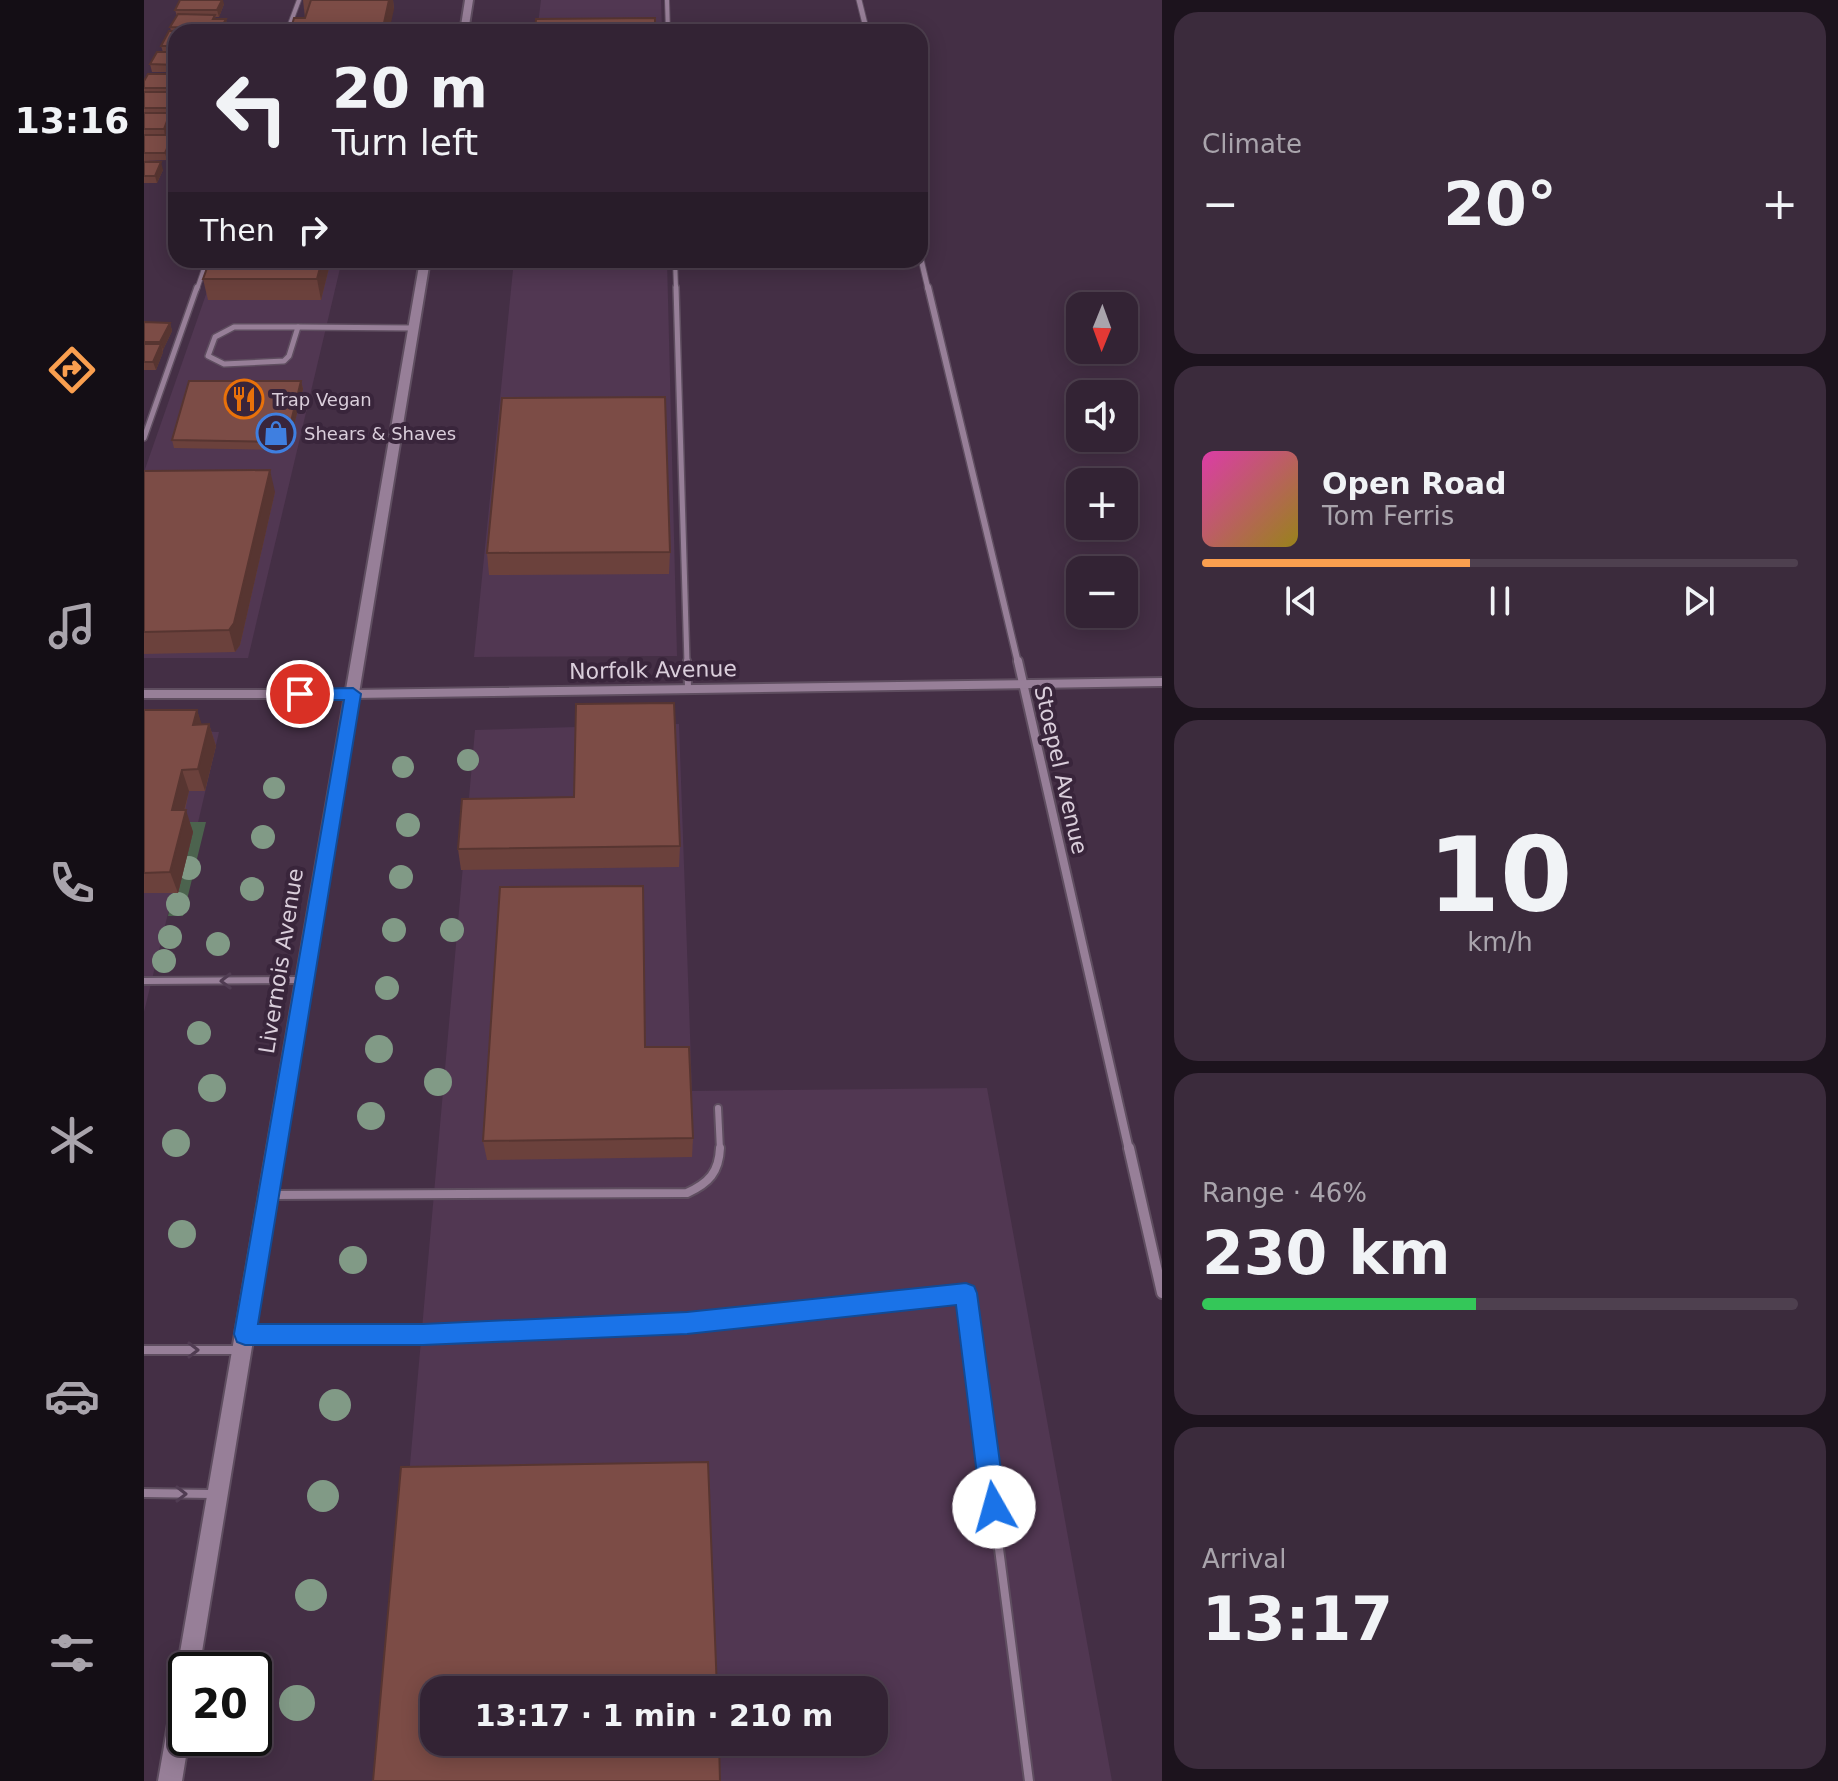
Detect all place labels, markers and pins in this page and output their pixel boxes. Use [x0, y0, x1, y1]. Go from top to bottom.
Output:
restaurant icon: Trap Vegan [223, 378, 265, 420]
place label: Trap Vegan [271, 389, 372, 410]
shop icon: Shears & Shaves [255, 412, 297, 454]
place label: Shears & Shaves [304, 423, 456, 444]
pin [266, 660, 334, 728]

